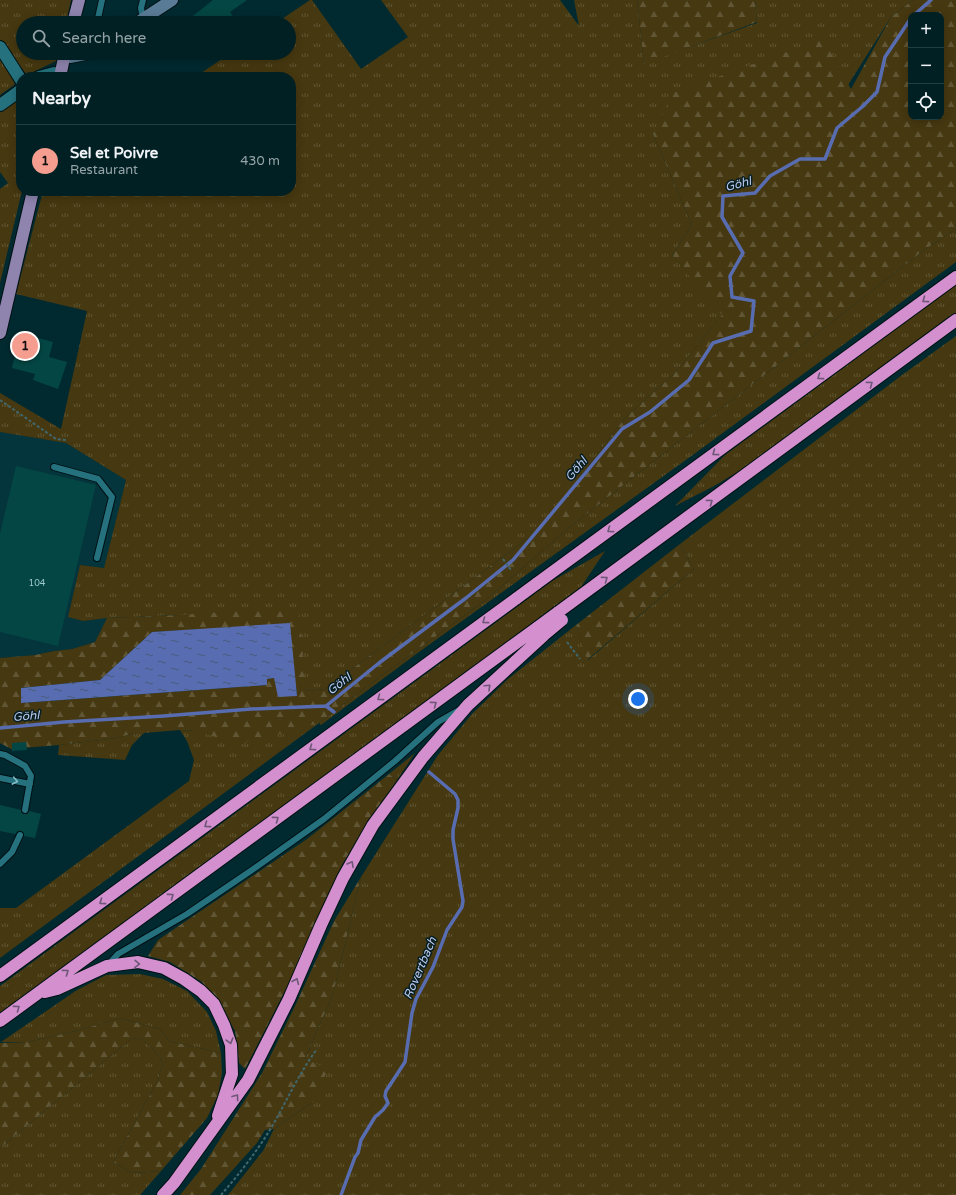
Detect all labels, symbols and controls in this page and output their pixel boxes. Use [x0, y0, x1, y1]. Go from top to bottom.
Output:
map controls [908, 12, 944, 120]
button: + [908, 12, 944, 48]
search box [16, 16, 296, 60]
icon: search [30, 27, 52, 49]
text: Search here [62, 29, 146, 47]
button: − [908, 48, 944, 84]
button: locate [908, 84, 944, 120]
text: Nearby [32, 88, 91, 109]
text: Sel et Poivre [70, 144, 158, 162]
text: 1 [41, 153, 49, 169]
text: 430 m [240, 153, 280, 169]
text: Restaurant [70, 162, 138, 178]
water label: Göhl [723, 173, 755, 194]
one-way arrow [922, 295, 929, 302]
pin: 1 [12, 331, 38, 361]
one-way arrow [817, 372, 824, 379]
one-way arrow [865, 382, 872, 389]
one-way arrow [712, 449, 719, 456]
water label: Göhl [562, 453, 591, 484]
one-way arrow [705, 500, 712, 507]
one-way arrow [607, 525, 614, 532]
one-way arrow [600, 576, 607, 583]
house number: 104 [29, 578, 46, 589]
one-way arrow [483, 616, 490, 623]
water label: Göhl [324, 669, 355, 698]
one-way arrow [483, 684, 491, 692]
your location [628, 689, 648, 709]
one-way arrow [378, 693, 385, 700]
one-way arrow [429, 702, 436, 709]
water label: Göhl [12, 708, 42, 724]
one-way arrow [309, 744, 316, 751]
one-way arrow [12, 776, 18, 785]
one-way arrow [271, 817, 278, 824]
one-way arrow [204, 820, 211, 827]
one-way arrow [346, 861, 353, 868]
one-way arrow [166, 894, 173, 901]
one-way arrow [99, 897, 106, 904]
water label: Rovertbach [401, 934, 440, 1001]
one-way arrow [134, 959, 140, 968]
one-way arrow [62, 970, 69, 977]
one-way arrow [291, 978, 299, 986]
one-way arrow [13, 1006, 20, 1013]
one-way arrow [225, 1038, 234, 1045]
one-way arrow [231, 1094, 238, 1101]

